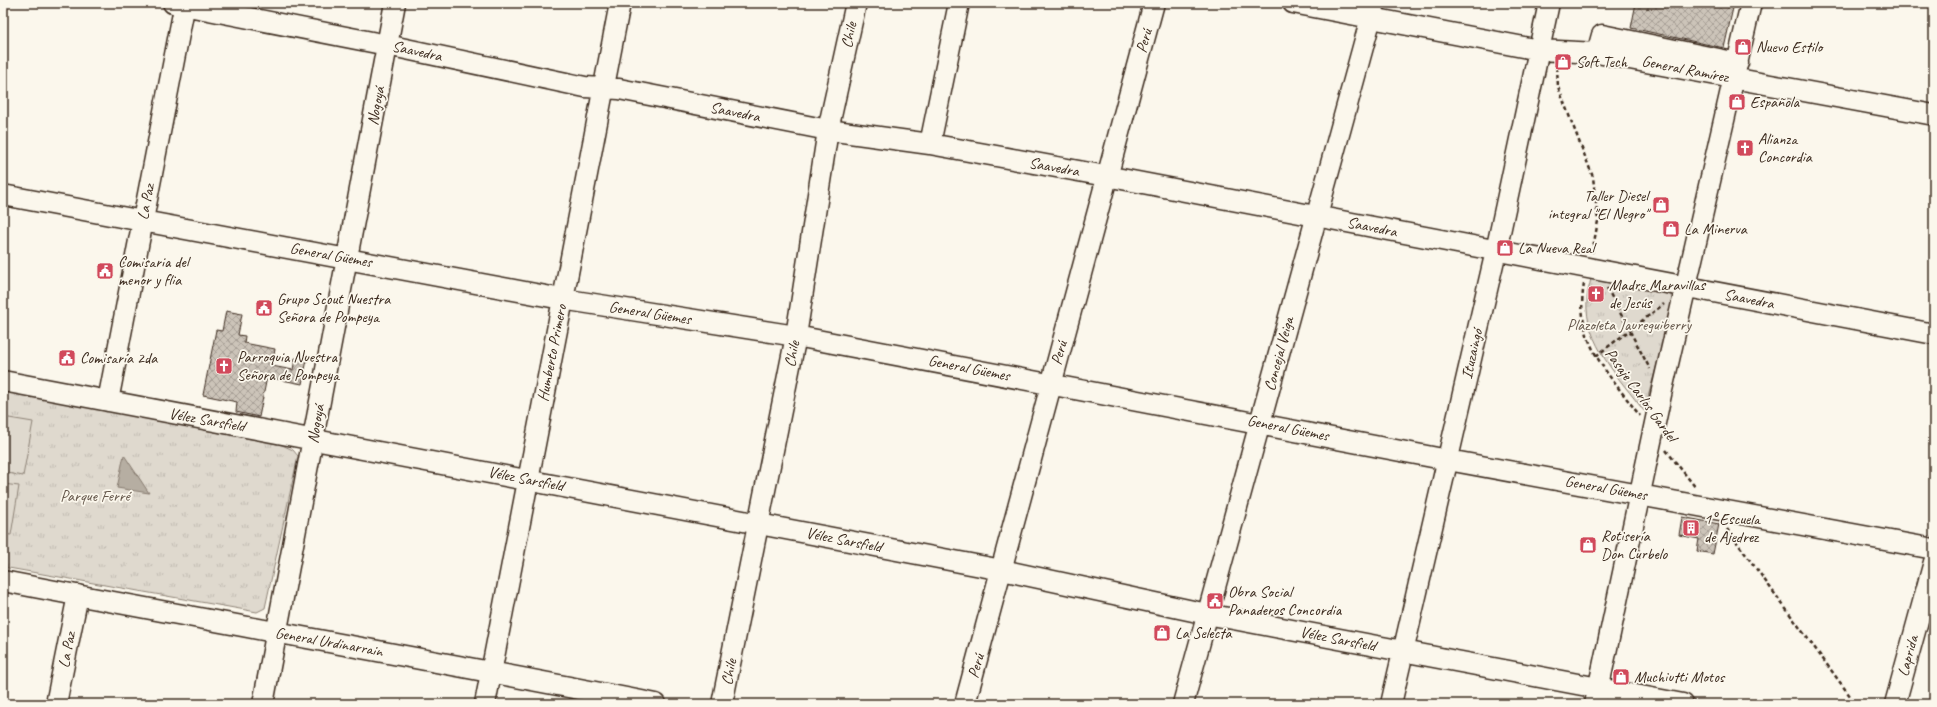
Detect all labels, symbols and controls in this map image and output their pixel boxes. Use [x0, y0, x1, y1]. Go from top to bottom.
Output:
street label: Chile [837, 19, 862, 50]
street label: Perú [1131, 25, 1157, 55]
street label: Saavedra [390, 36, 445, 66]
shop icon: Nuevo Estilo [1733, 37, 1753, 57]
place label: Nuevo Estilo [1756, 37, 1824, 57]
street label: General Ramírez [1640, 51, 1732, 88]
shop icon: Soft Tech [1553, 52, 1573, 72]
place label: Soft Tech [1576, 52, 1628, 72]
street label: Nogoyá [362, 83, 390, 127]
shop icon: Española [1727, 92, 1747, 112]
place label: Española [1750, 92, 1801, 112]
street label: Saavedra [708, 97, 763, 127]
place label: Alianza Concordia [1758, 129, 1813, 167]
church icon: Alianza Concordia [1735, 138, 1755, 158]
street label: Saavedra [1027, 153, 1082, 181]
street label: La Paz [133, 181, 160, 221]
place label: Taller Diesel integral "El Negro" [1548, 186, 1651, 224]
shop icon: Taller Diesel integral "El Negro" [1651, 195, 1671, 215]
street label: Saavedra [1345, 212, 1400, 242]
shop icon: La Minerva [1661, 219, 1681, 239]
place label: La Minerva [1684, 219, 1748, 239]
street label: General Güemes [288, 238, 375, 272]
shop icon: La Nueva Real [1495, 238, 1515, 258]
place label: La Nueva Real [1518, 238, 1597, 258]
place label: Comisaria del menor y flia [118, 252, 192, 290]
public building icon: Comisaria del menor y flia [95, 261, 115, 281]
place label: Madre Maravillas de Jesús [1609, 275, 1706, 313]
church icon: Madre Maravillas de Jesús [1586, 284, 1606, 304]
street label: Saavedra [1722, 284, 1777, 314]
place label: Grupo Scout Nuestra Señora de Pompeya [277, 289, 391, 327]
street label: General Güemes [608, 297, 694, 330]
public building icon: Grupo Scout Nuestra Señora de Pompeya [254, 298, 274, 318]
street label: Humberto Primero [533, 301, 571, 403]
street label: Concejal Veiga [1260, 314, 1299, 393]
park label: Plazoleta Jaureguiberry [1567, 315, 1693, 335]
street label: Ituzaingó [1457, 325, 1488, 381]
street label: Perú [1046, 337, 1072, 367]
street label: Chile [780, 338, 805, 369]
street label: Pasaje Carlos Gardel [1600, 345, 1683, 448]
place label: Parroquia Nuestra Señora de Pompeya [237, 347, 340, 385]
public building icon: Comisaría 2da [57, 348, 77, 368]
place label: Comisaría 2da [80, 348, 158, 368]
street label: General Güemes [926, 350, 1013, 386]
church icon: Parroquia Nuestra Señora de Pompeya [214, 356, 234, 376]
street label: Nogoyá [303, 401, 330, 445]
street label: Vélez Sarsfield [167, 403, 249, 437]
street label: General Güemes [1245, 410, 1332, 446]
street label: Vélez Sarsfield [486, 462, 568, 497]
street label: General Güemes [1563, 471, 1650, 505]
park label: Parque Ferré [60, 486, 133, 506]
place label: 1° Escuela de Ajedrez [1704, 509, 1761, 547]
building icon: 1° Escuela de Ajedrez [1681, 518, 1701, 538]
street label: Vélez Sarsfield [804, 523, 886, 558]
place label: Rotisería Don Curbelo [1601, 526, 1668, 564]
shop icon: Rotisería Don Curbelo [1578, 535, 1598, 555]
place label: Obra Social Panaderos Concordia [1228, 582, 1343, 620]
public building icon: Obra Social Panaderos Concordia [1205, 591, 1225, 611]
street label: Vélez Sarsfield [1298, 622, 1380, 657]
street label: General Urdinarrain [274, 623, 385, 661]
shop icon: La Selecta [1152, 623, 1172, 643]
place label: La Selecta [1175, 623, 1232, 643]
street label: La Paz [54, 629, 81, 669]
street label: Laprida [1893, 632, 1923, 679]
street label: Perú [963, 650, 989, 680]
street label: Chile [717, 656, 742, 687]
shop icon: Muchiutti Motos [1611, 667, 1631, 687]
place label: Muchiutti Motos [1634, 667, 1726, 687]

